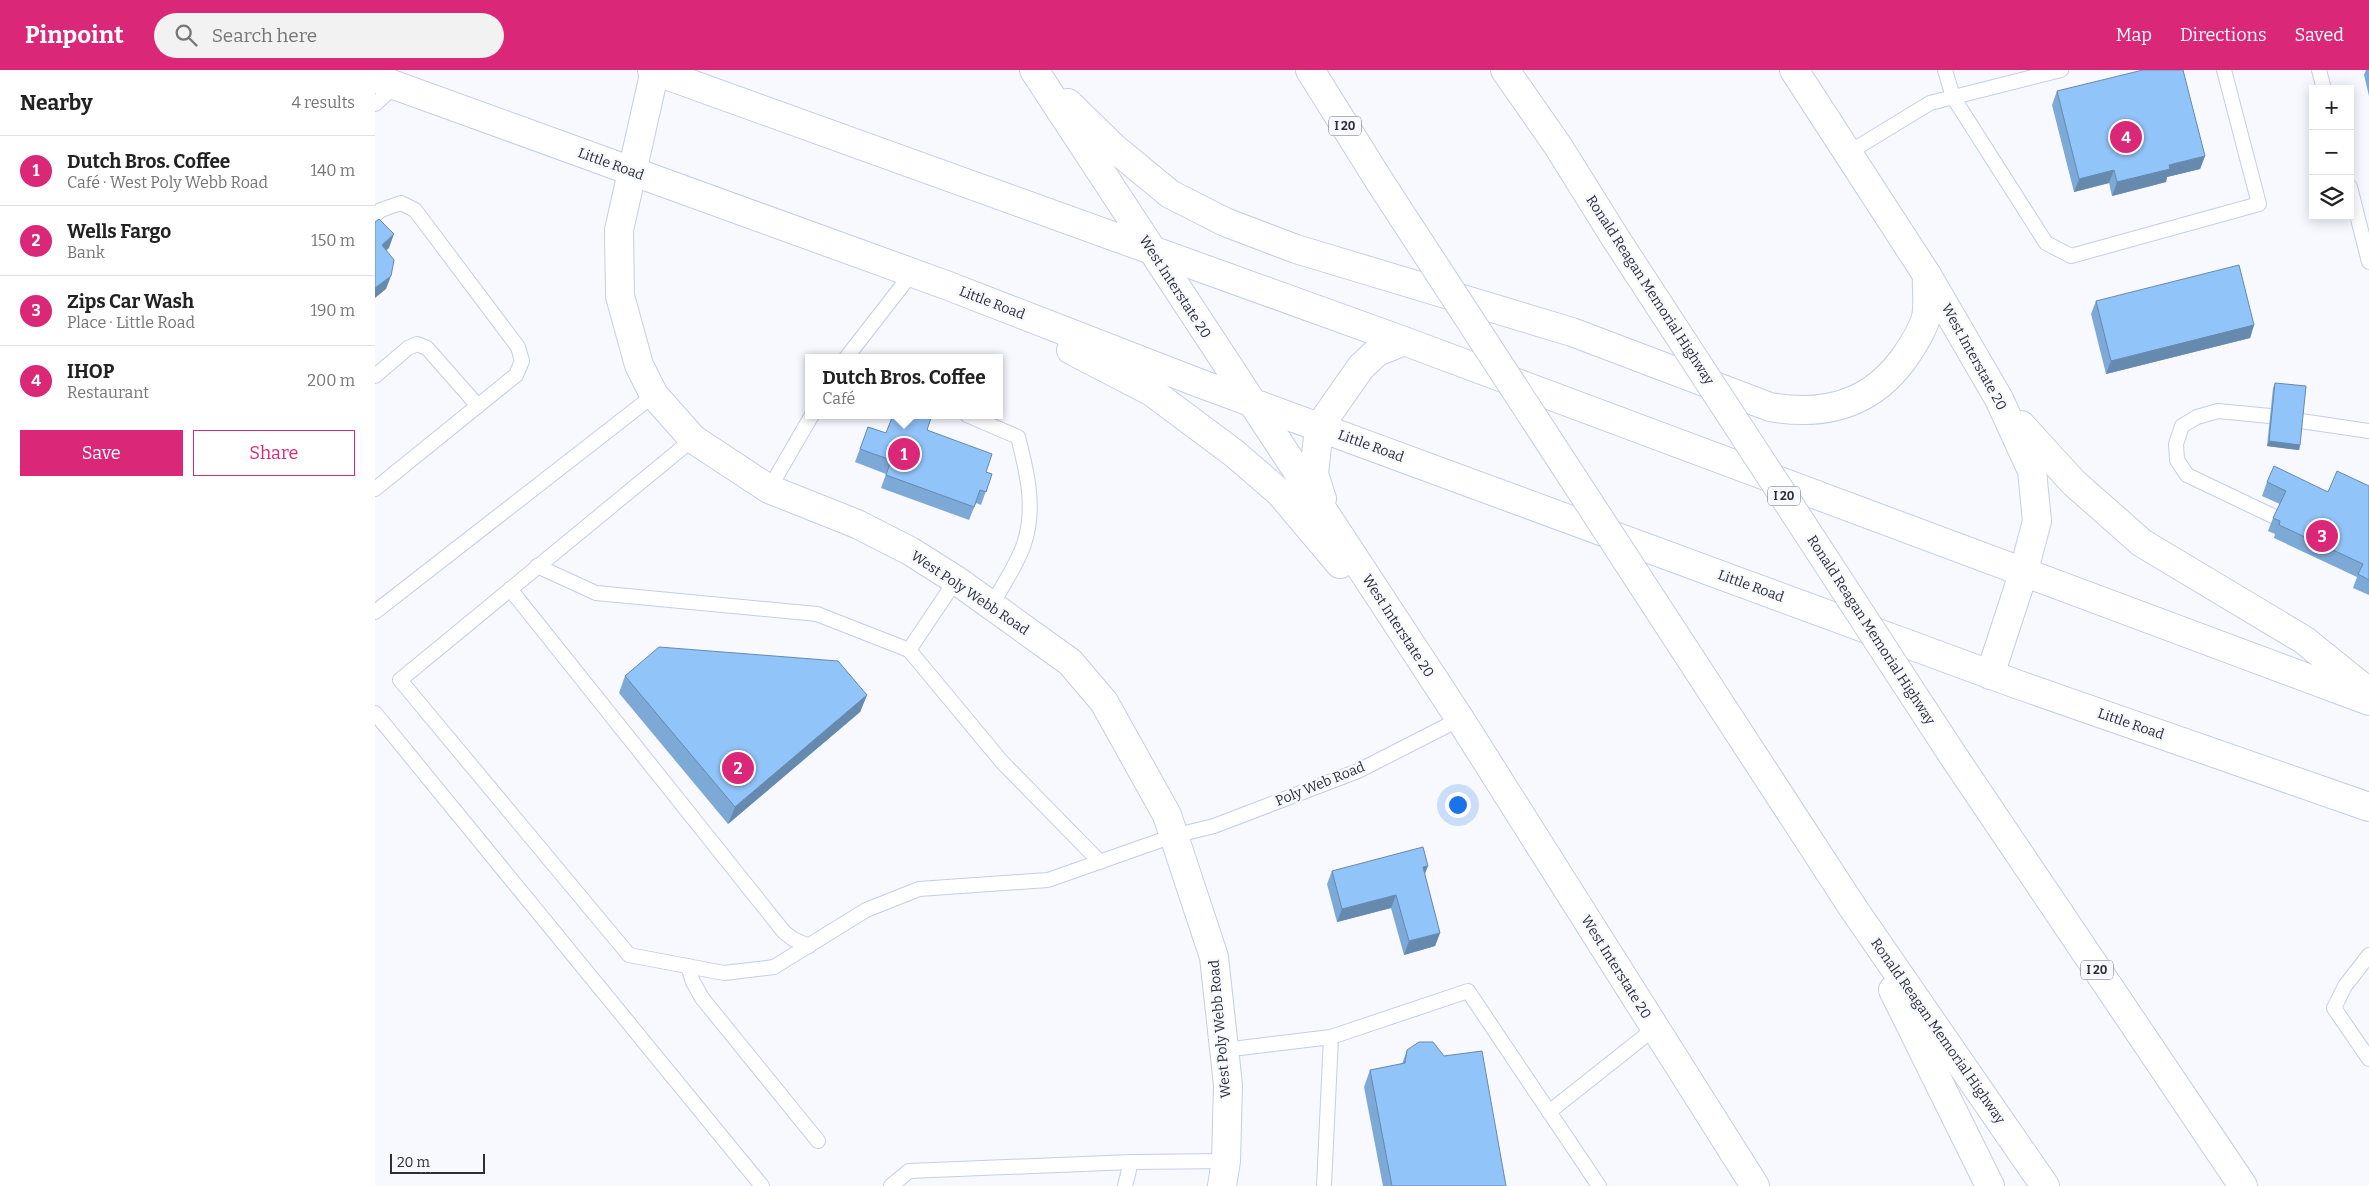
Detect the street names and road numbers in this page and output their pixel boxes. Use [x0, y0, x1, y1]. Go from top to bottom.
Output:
road number: I 20 [1329, 116, 1361, 136]
street label: Little Road [576, 144, 646, 184]
street label: Ronald Reagan Memorial Highway [1582, 192, 1718, 388]
street label: West Interstate 20 [1135, 232, 1215, 342]
street label: Little Road [957, 283, 1027, 323]
street label: West Interstate 20 [1938, 301, 2010, 413]
street label: Little Road [1336, 426, 1406, 466]
road number: I 20 [1768, 486, 1800, 506]
street label: Ronald Reagan Memorial Highway [1803, 532, 1939, 728]
street label: West Poly Webb Road [908, 547, 1032, 639]
street label: Little Road [1716, 566, 1786, 606]
street label: West Interstate 20 [1358, 571, 1438, 681]
street label: Little Road [2096, 705, 2166, 743]
street label: Poly Web Road [1273, 758, 1367, 810]
street label: West Interstate 20 [1577, 912, 1655, 1022]
street label: Ronald Reagan Memorial Highway [1867, 935, 2009, 1127]
street label: West Poly Webb Road [1205, 959, 1235, 1099]
road number: I 20 [2081, 960, 2113, 980]

